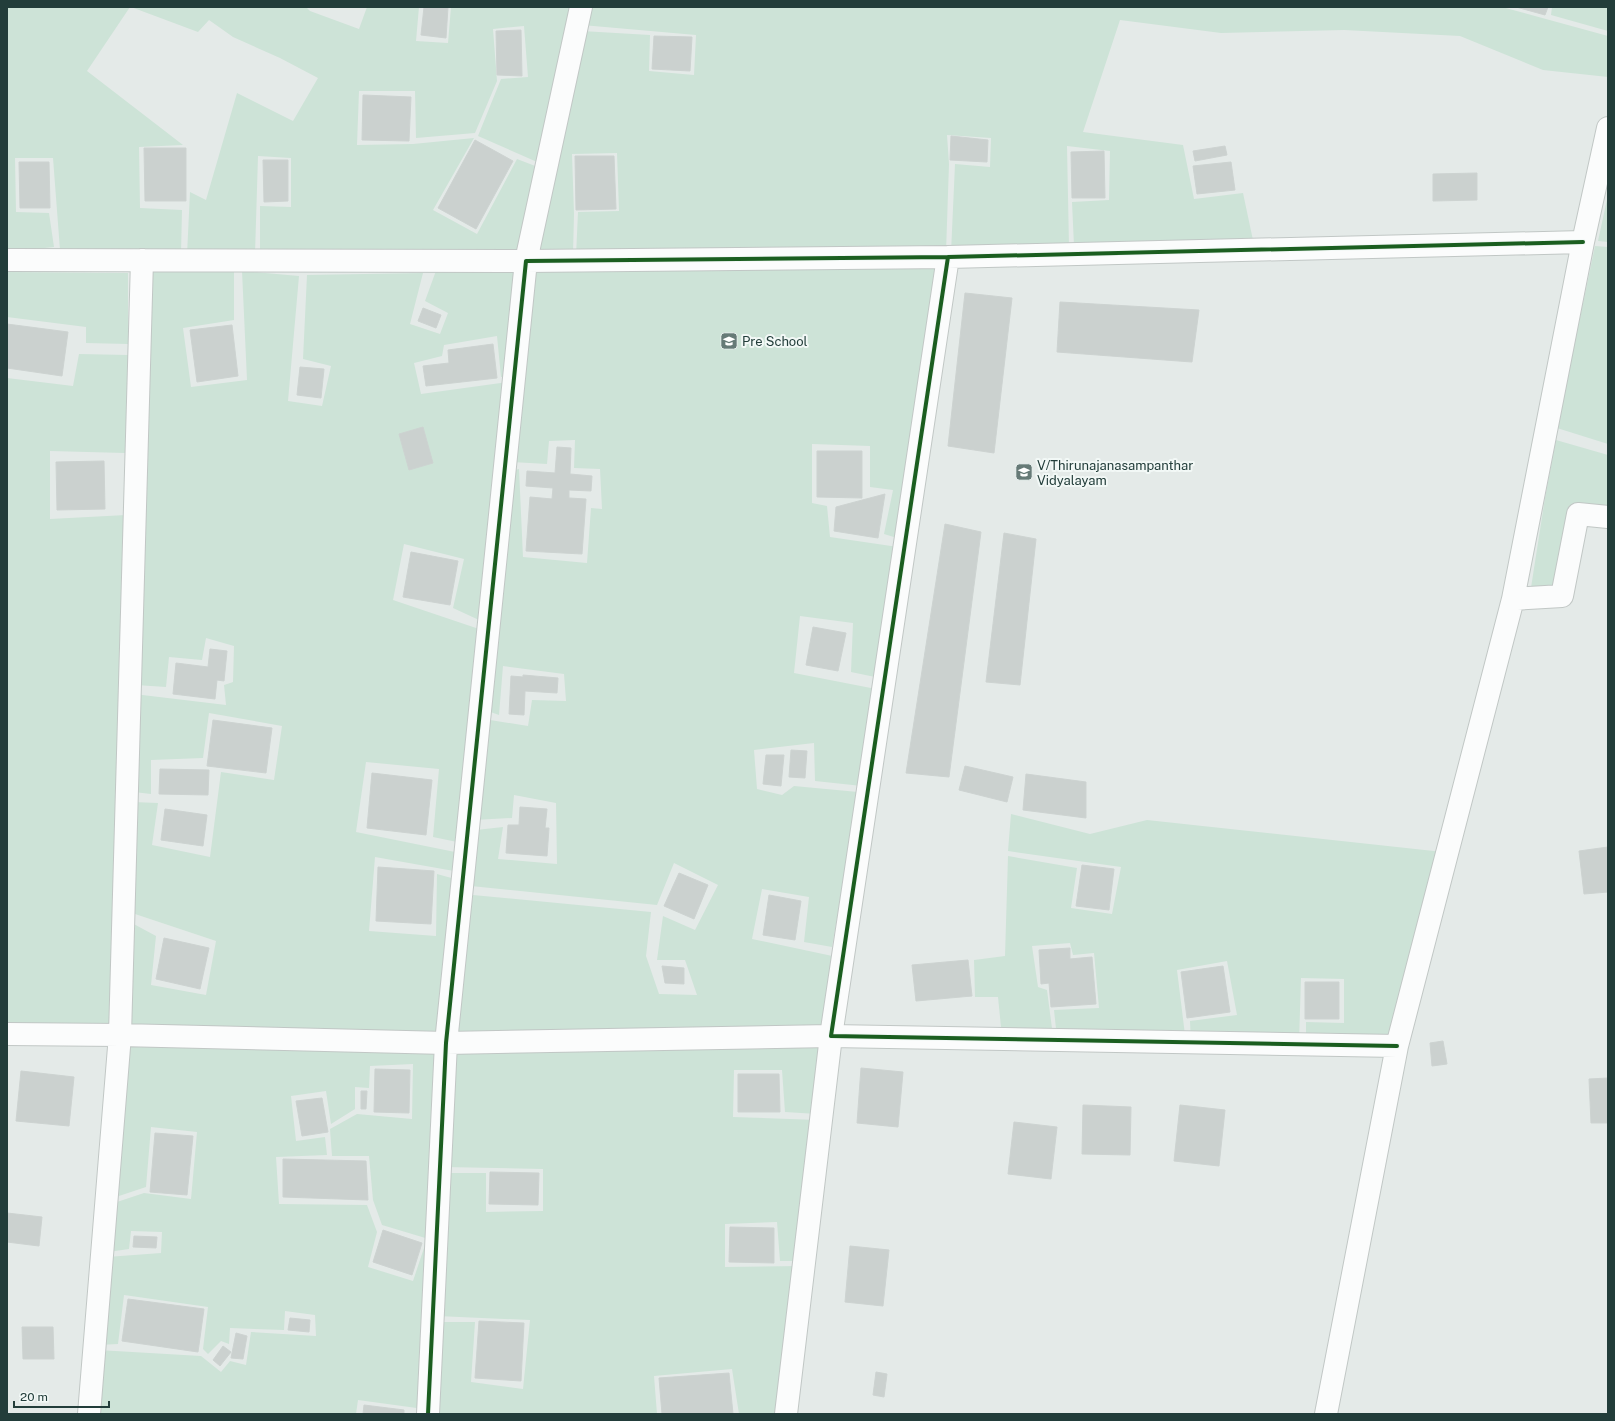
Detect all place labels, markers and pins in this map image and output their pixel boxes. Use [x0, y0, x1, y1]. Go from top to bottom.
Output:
school or university icon: Pre School [719, 331, 739, 351]
place label: Pre School [742, 334, 808, 349]
place label: V/Thirunajanasampanthar Vidyalayam [1037, 458, 1193, 488]
school or university icon: V/Thirunajanasampanthar Vidyalayam [1014, 462, 1034, 482]

